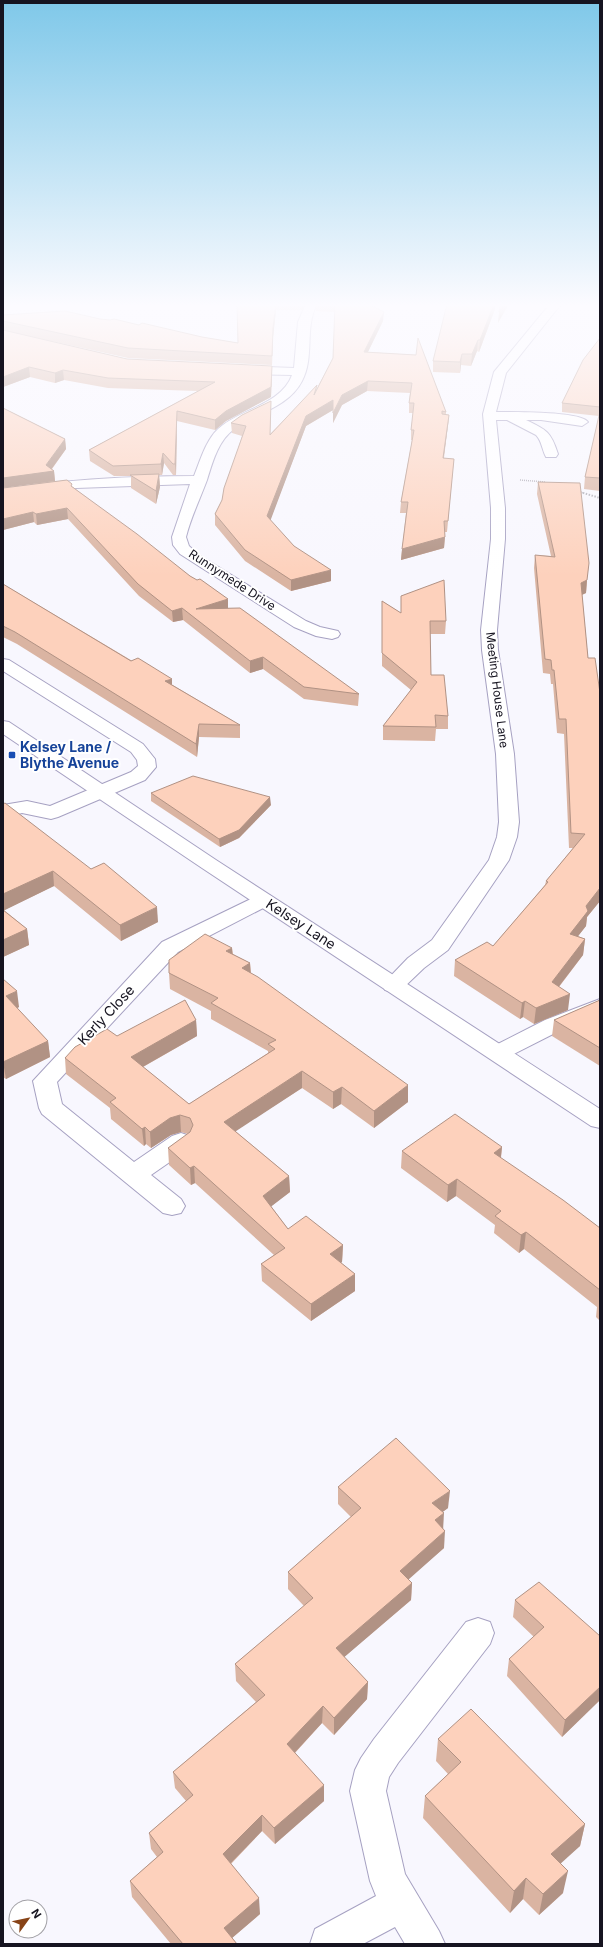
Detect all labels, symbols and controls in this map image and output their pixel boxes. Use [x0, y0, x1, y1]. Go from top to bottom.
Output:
street label: Runnymede Drive [186, 546, 279, 613]
street label: Meeting House Lane [483, 631, 512, 749]
place label: Kelsey Lane / Blythe Avenue [20, 738, 119, 771]
marker: Kelsey Lane / Blythe Avenue [7, 750, 17, 760]
street label: Kelsey Lane [263, 895, 339, 952]
street label: Kerly Close [74, 981, 138, 1048]
north arrow [8, 1899, 48, 1939]
text: N [28, 1906, 45, 1921]

